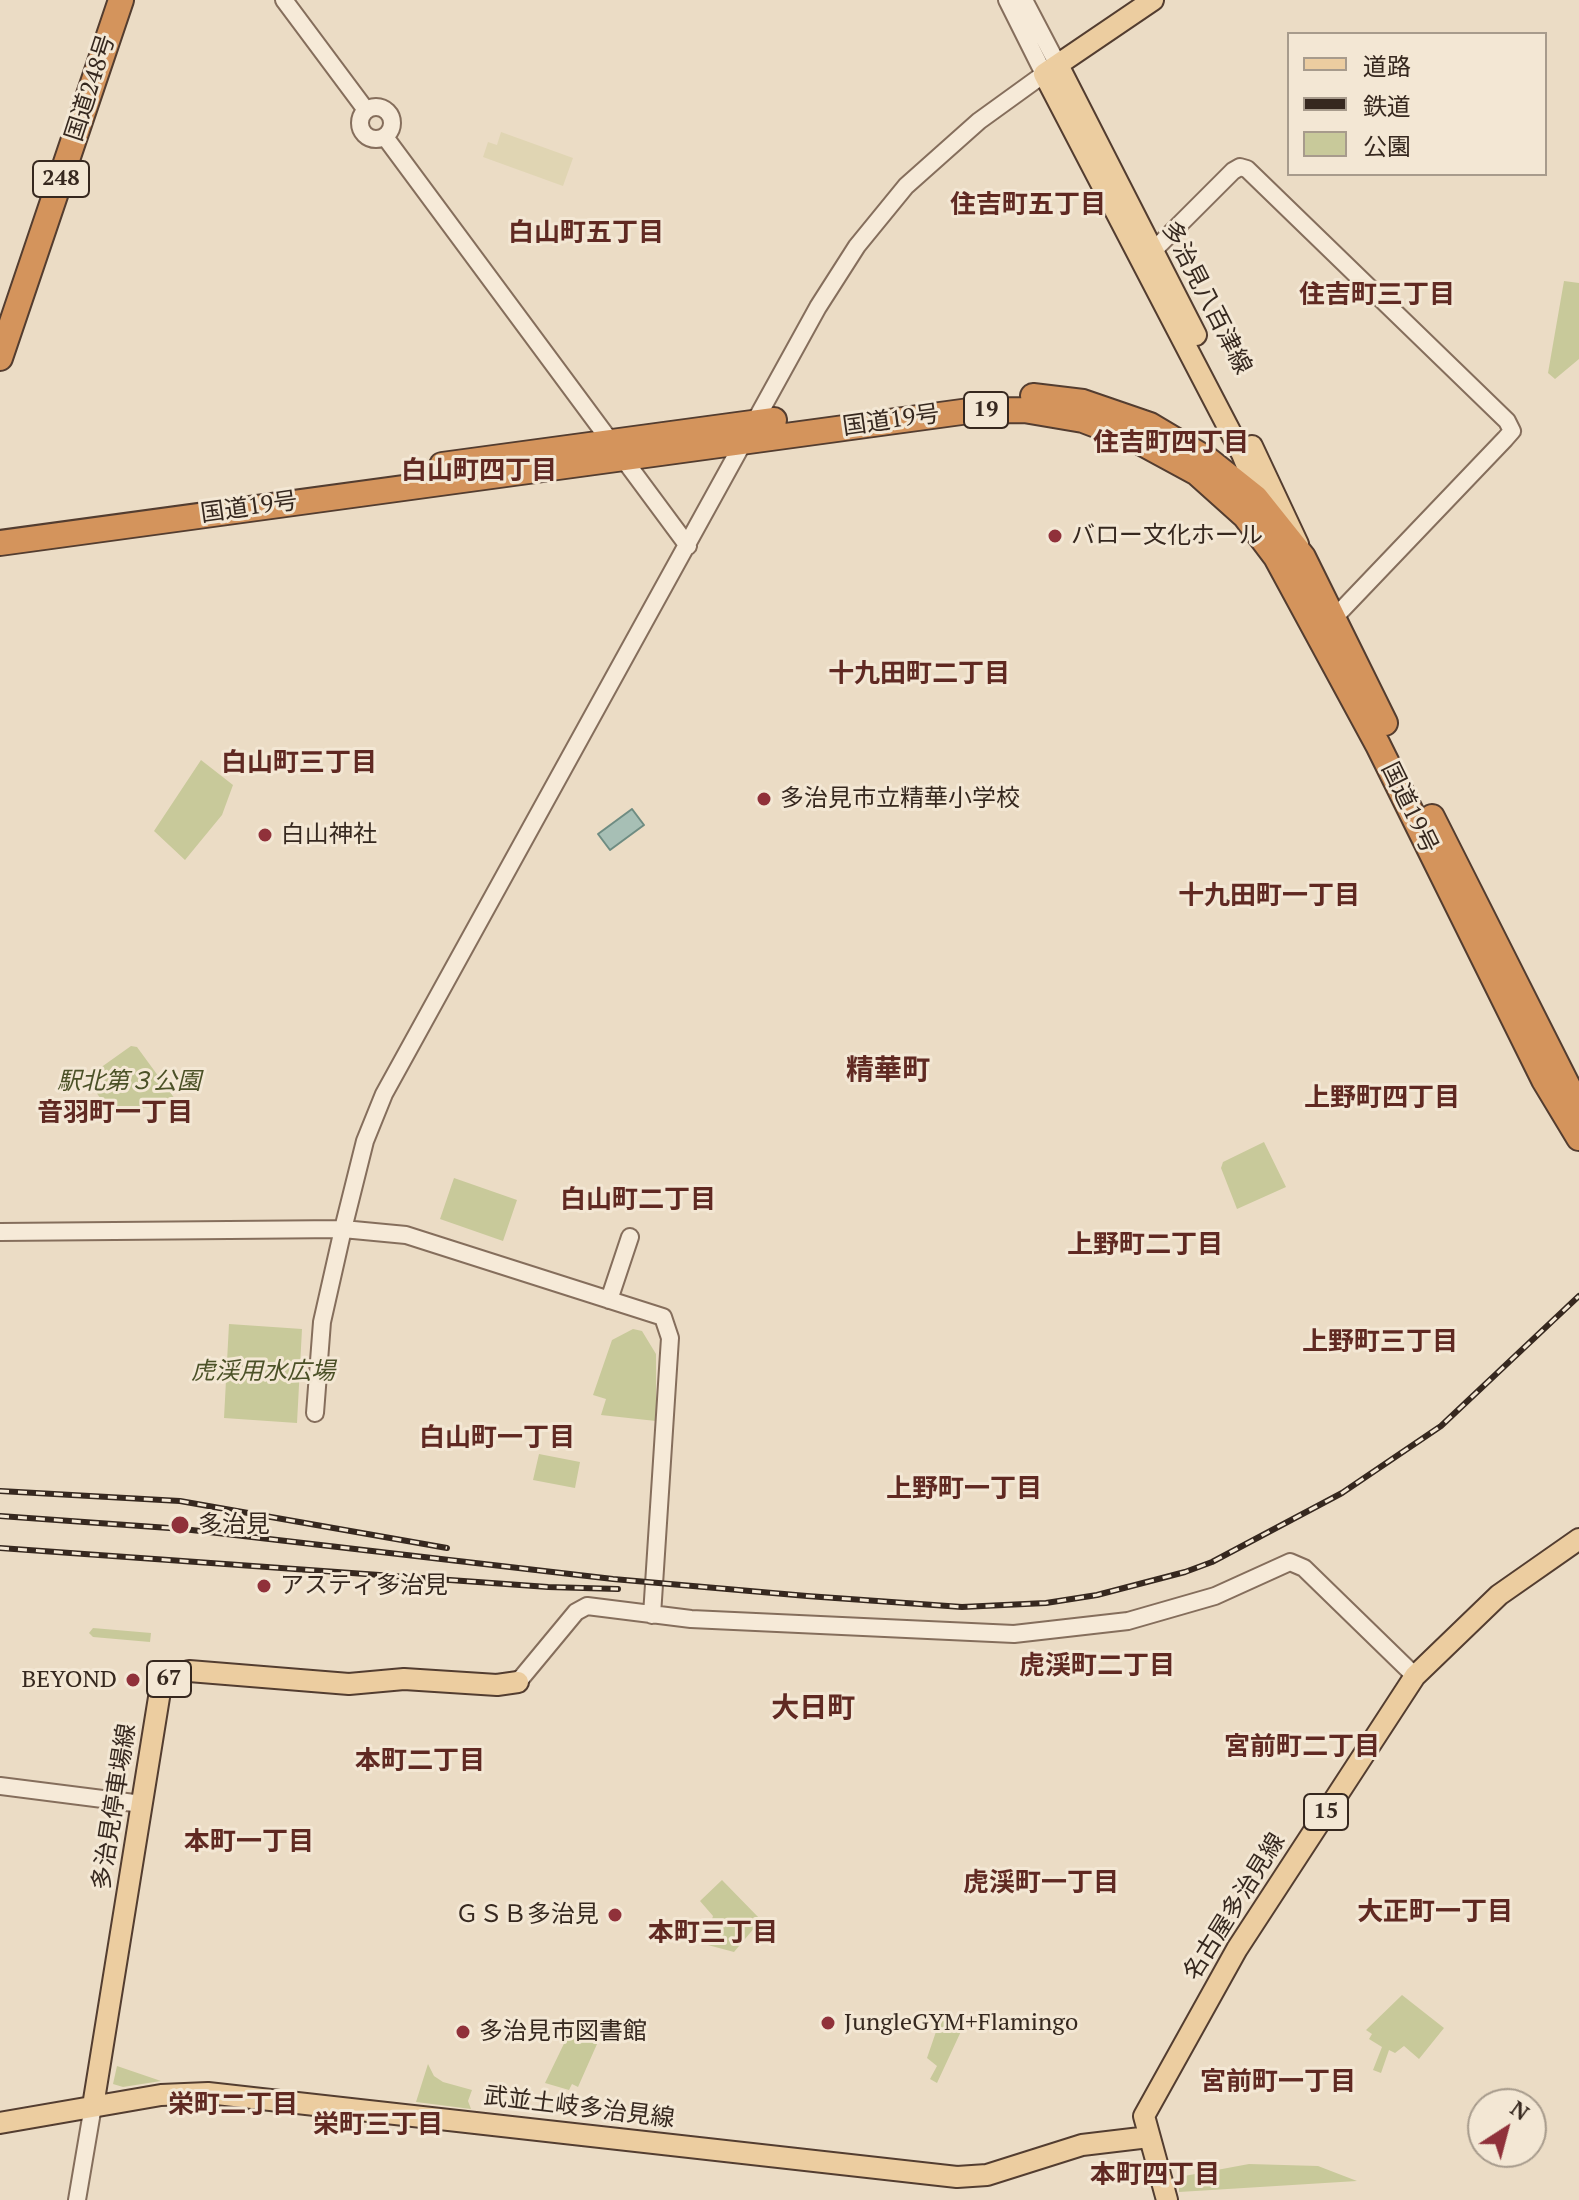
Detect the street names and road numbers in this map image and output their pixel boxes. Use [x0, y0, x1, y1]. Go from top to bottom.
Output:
street label: 国道248号 [60, 31, 122, 145]
road number: 248 [33, 161, 89, 197]
street label: 多治見八百津線 [1155, 217, 1257, 379]
road number: 19 [964, 392, 1008, 428]
street label: 国道19号 [841, 400, 941, 442]
street label: 国道19号 [199, 487, 299, 529]
street label: 国道19号 [1375, 758, 1443, 858]
road number: 67 [147, 1661, 191, 1697]
street label: 多治見停車場線 [88, 1722, 142, 1892]
road number: 15 [1304, 1794, 1348, 1830]
street label: 名古屋多治見線 [1178, 1828, 1292, 1986]
street label: 武並土岐多治見線 [482, 2082, 676, 2134]

